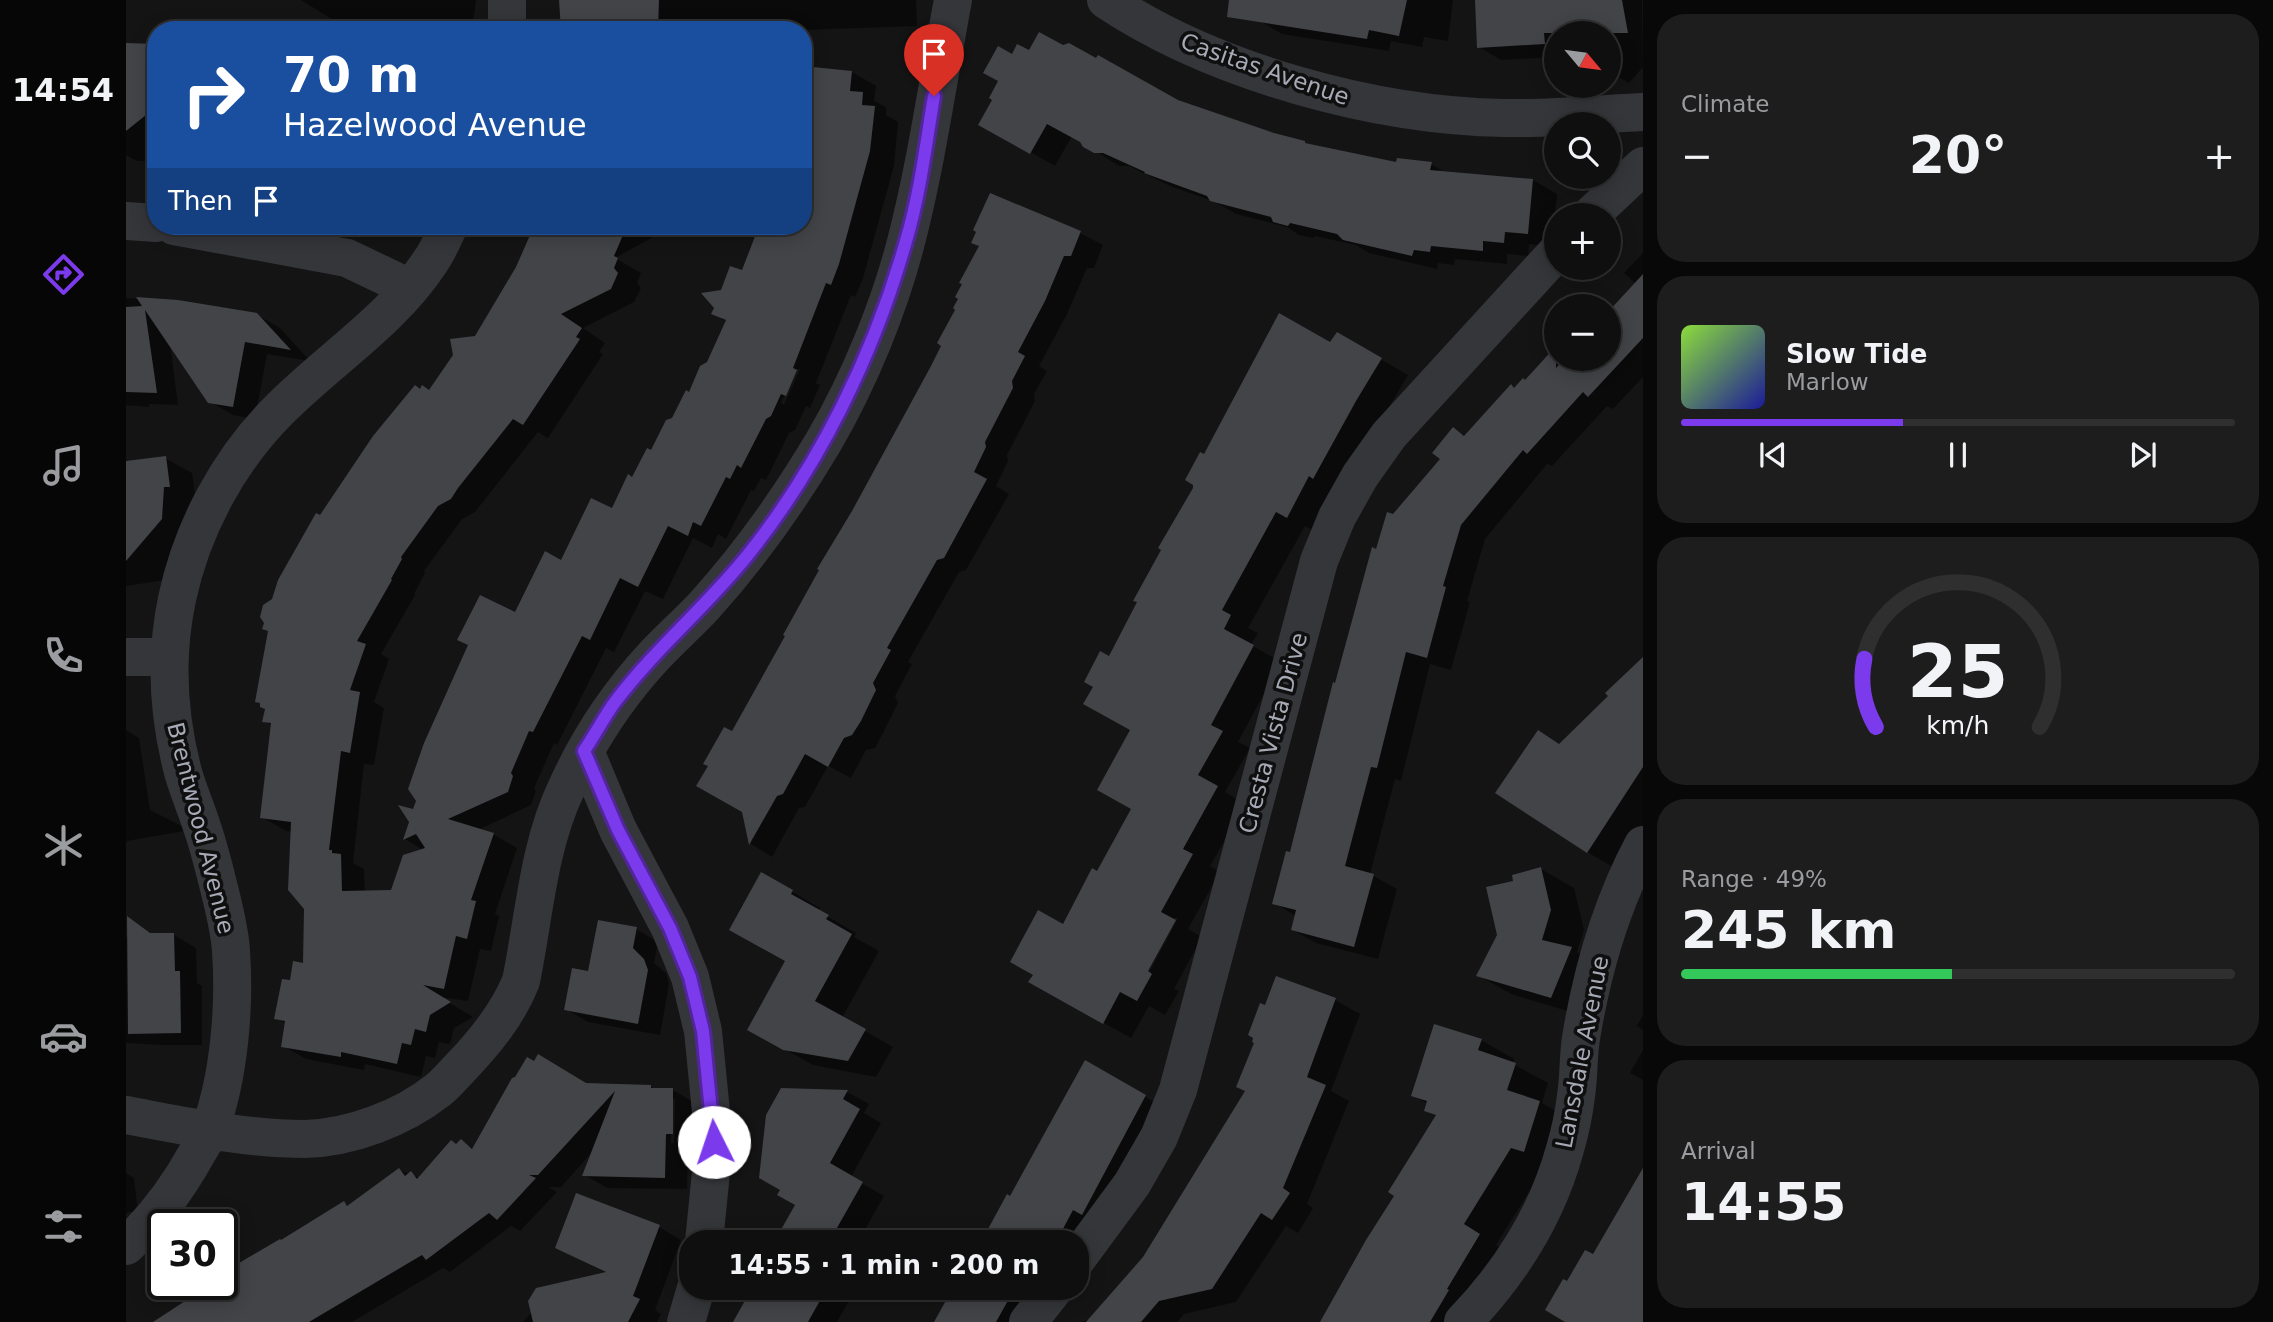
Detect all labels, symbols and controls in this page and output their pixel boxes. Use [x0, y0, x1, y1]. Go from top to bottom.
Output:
north arrow [1544, 21, 1620, 98]
map controls [1544, 21, 1621, 371]
pin [904, 24, 964, 96]
street label: Casitas Avenue [1177, 28, 1353, 110]
icon: arrive [915, 35, 953, 73]
text: 70 m [283, 47, 419, 104]
icon: right [168, 49, 259, 140]
text: 14:54 [12, 71, 114, 109]
text: Climate [1681, 91, 1770, 117]
text: Hazelwood Avenue [283, 106, 587, 144]
button: search [1544, 112, 1621, 189]
text: 20° [1909, 125, 2007, 185]
text: − [1681, 134, 1713, 178]
text: + [2203, 134, 2235, 178]
icon: arrive [247, 182, 285, 220]
text: Then [168, 186, 233, 216]
button: + [1544, 203, 1621, 280]
icon: directions [39, 250, 88, 299]
button: − [1544, 294, 1621, 371]
text: Slow Tide [1786, 339, 1927, 369]
text: Marlow [1786, 369, 1869, 395]
icon: previous [1754, 436, 1792, 474]
icon: pause [1939, 436, 1977, 474]
icon: next [2124, 436, 2162, 474]
icon: music [39, 441, 88, 490]
text: 25 [1907, 629, 2009, 714]
street label: Cresta Vista Drive [1234, 630, 1312, 836]
icon: phone [39, 631, 88, 680]
text: km/h [1926, 711, 1990, 740]
street label: Brentwood Avenue [162, 720, 240, 936]
icon: climate [39, 821, 88, 870]
text: Range · 49% [1681, 866, 1827, 892]
text: 245 km [1681, 900, 1896, 960]
street label: Lansdale Avenue [1551, 954, 1613, 1150]
icon: car [39, 1012, 88, 1061]
position arrow [677, 1105, 751, 1179]
text: Arrival [1681, 1138, 1756, 1164]
text: 14:55 [1681, 1172, 1847, 1232]
icon: filters [39, 1202, 88, 1251]
speed limit sign: 30 [147, 1209, 238, 1300]
text: 14:55 · 1 min · 200 m [729, 1250, 1039, 1280]

